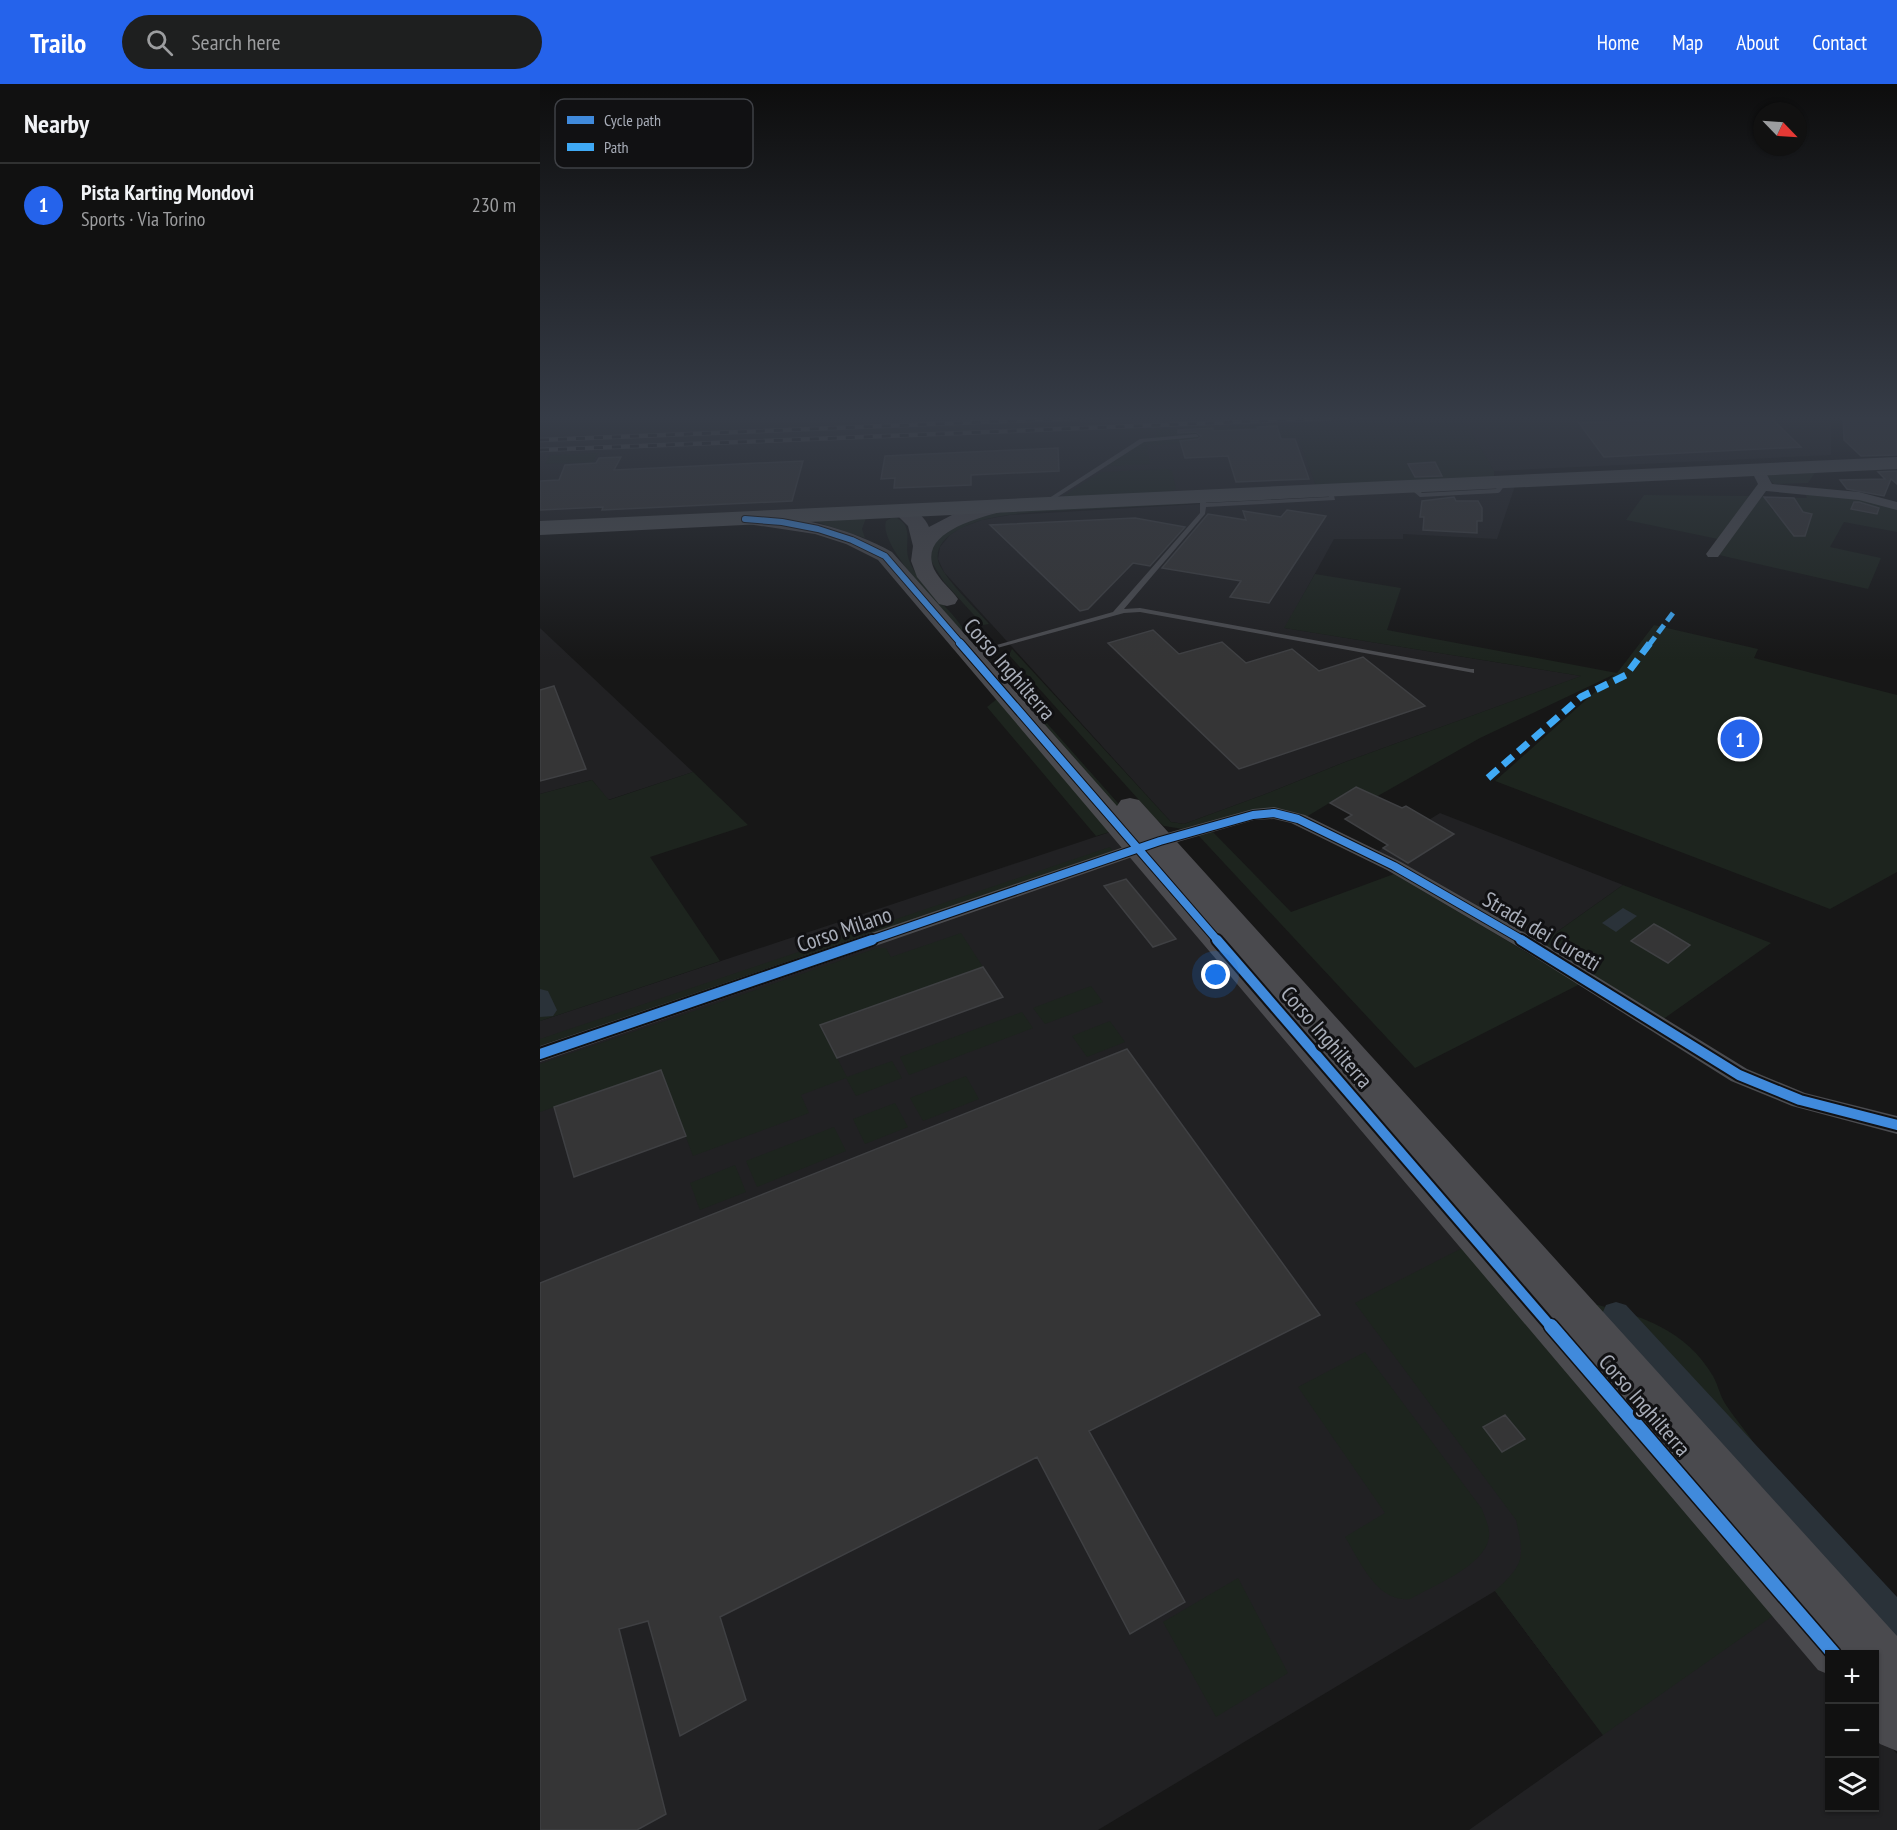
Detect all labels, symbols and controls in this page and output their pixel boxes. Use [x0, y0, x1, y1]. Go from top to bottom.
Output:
search box [122, 15, 542, 69]
text: Trailo [30, 24, 86, 61]
icon: search [143, 26, 176, 59]
text: Search here [191, 28, 281, 56]
text: Home [1597, 29, 1639, 56]
text: Map [1672, 29, 1703, 56]
text: About [1736, 29, 1779, 56]
text: Contact [1812, 29, 1867, 56]
legend [555, 99, 753, 168]
north arrow [1753, 102, 1807, 156]
text: Nearby [24, 107, 89, 140]
text: Cycle path [604, 110, 661, 130]
text: Path [604, 137, 629, 157]
text: Pista Karting Mondovì [81, 178, 254, 206]
text: 1 [39, 192, 48, 218]
text: 230 m [472, 192, 516, 218]
text: Sports · Via Torino [81, 206, 205, 232]
street label: Corso Inghilterra [958, 612, 1062, 726]
pin: 1 [1720, 716, 1760, 762]
street label: Strada dei Curetti [1478, 885, 1606, 977]
street label: Corso Milano [793, 900, 895, 958]
your location [1201, 960, 1230, 989]
street label: Corso Inghilterra [1275, 980, 1379, 1094]
street label: Corso Inghilterra [1593, 1348, 1697, 1462]
map controls [1825, 1650, 1879, 1812]
button: + [1825, 1650, 1879, 1704]
button: − [1825, 1704, 1879, 1758]
button: layers [1825, 1758, 1879, 1812]

